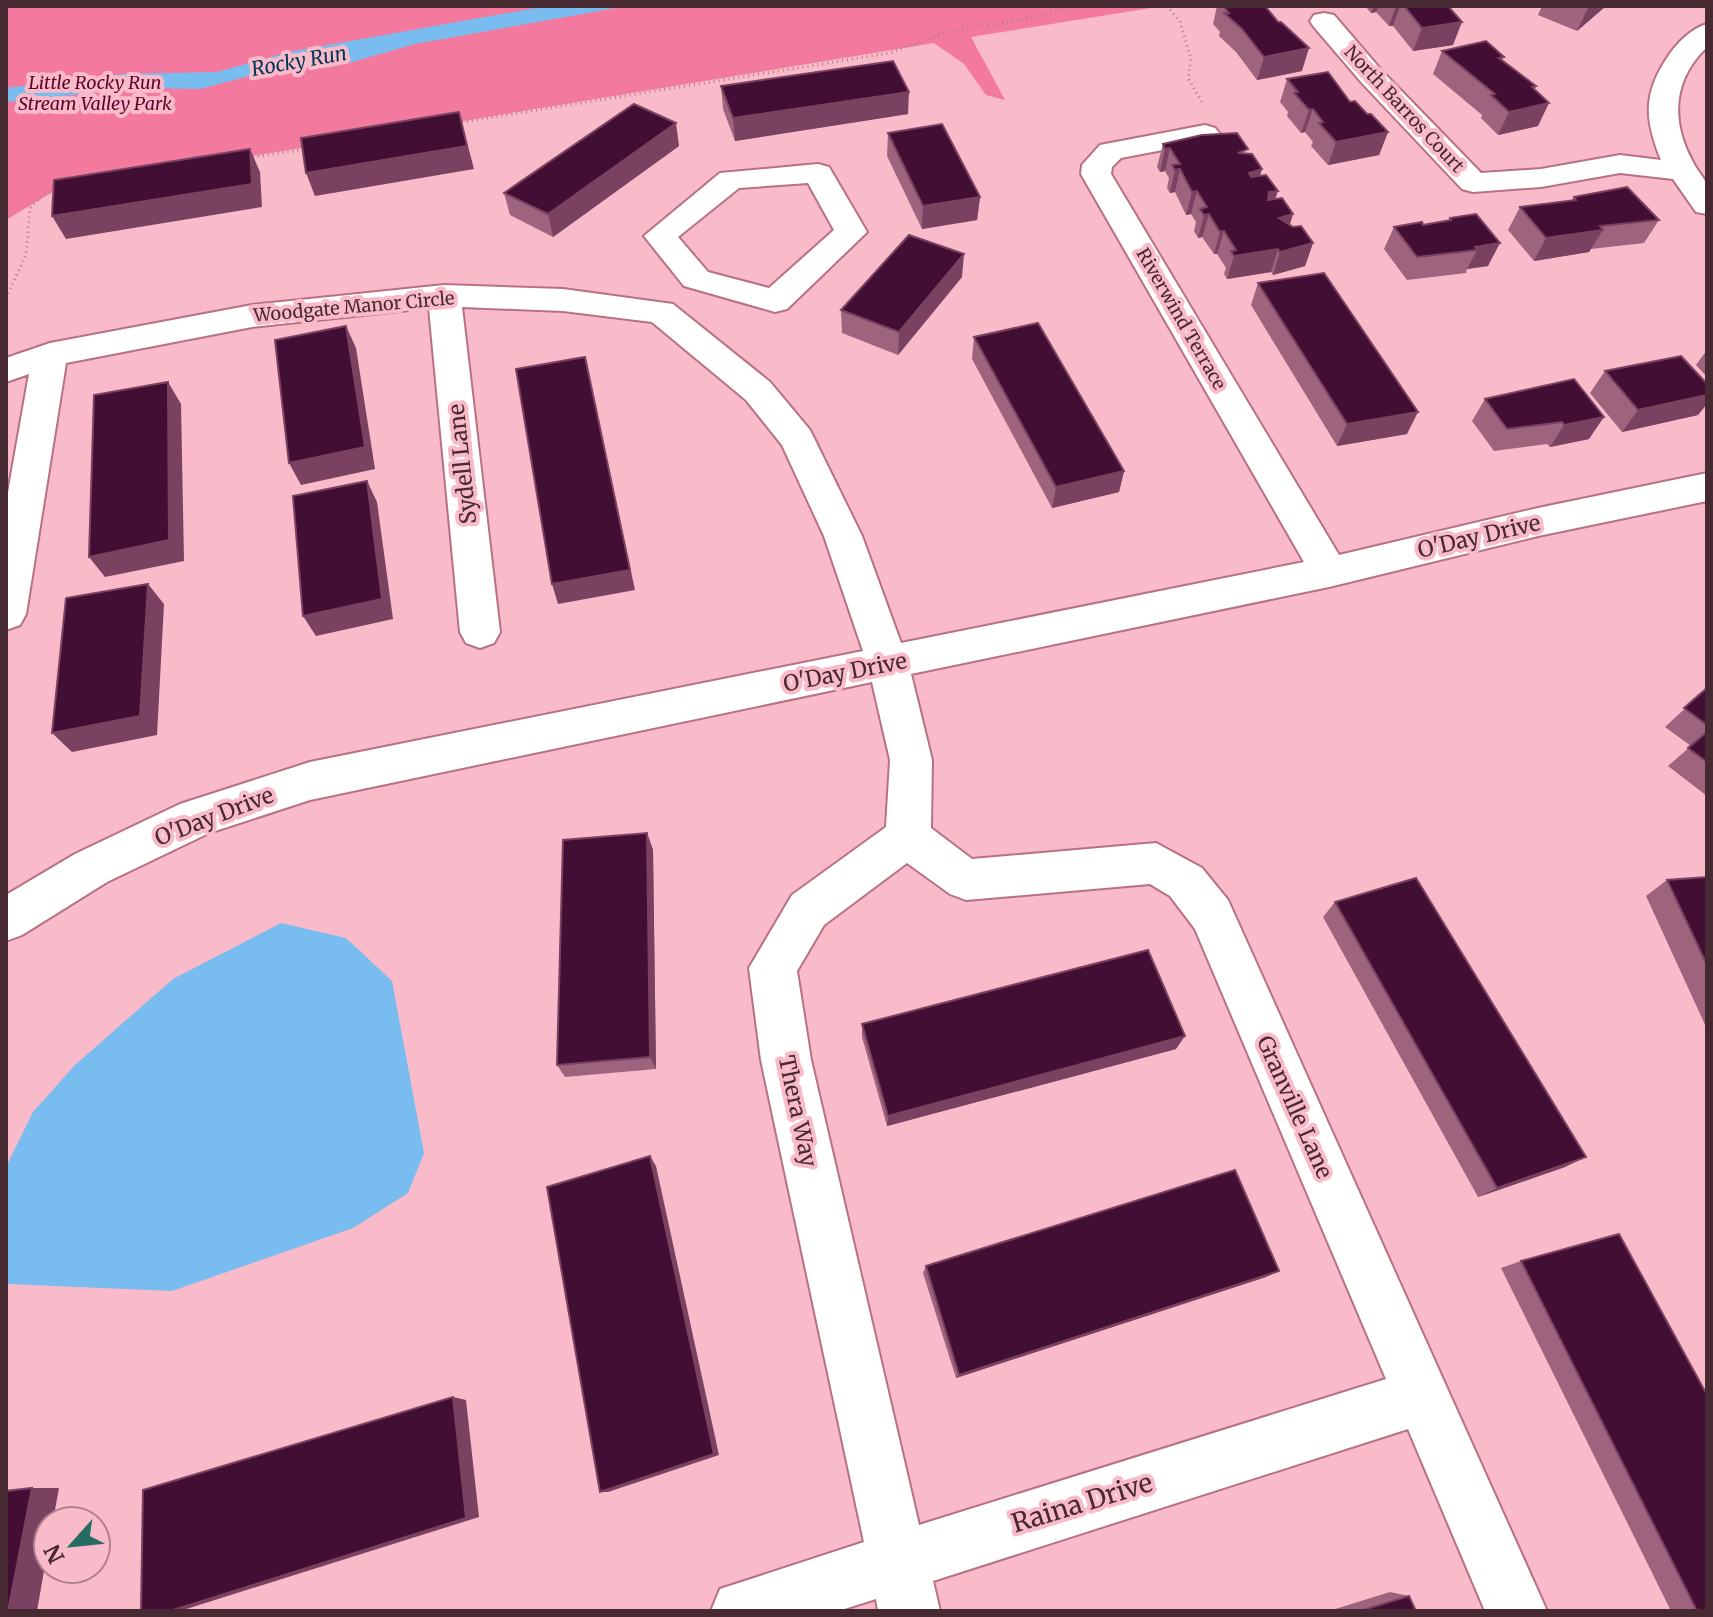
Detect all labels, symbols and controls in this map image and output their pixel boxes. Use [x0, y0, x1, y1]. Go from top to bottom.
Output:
water label: Rocky Run [249, 40, 349, 81]
street label: North Barros Court [1340, 40, 1469, 177]
park label: Little Rocky Run Stream Valley Park [18, 71, 172, 115]
street label: Riverwind Terrace [1132, 244, 1231, 394]
street label: Woodgate Manor Circle [251, 286, 455, 327]
street label: Sydell Lane [442, 402, 482, 526]
street label: O'Day Drive [1415, 508, 1543, 564]
street label: O'Day Drive [781, 646, 909, 698]
street label: O'Day Drive [151, 780, 277, 852]
street label: Granville Lane [1251, 1031, 1339, 1183]
street label: Thera Way [773, 1053, 824, 1169]
street label: Raina Drive [1007, 1465, 1156, 1540]
north arrow [32, 1505, 112, 1585]
text: N [37, 1539, 71, 1568]

